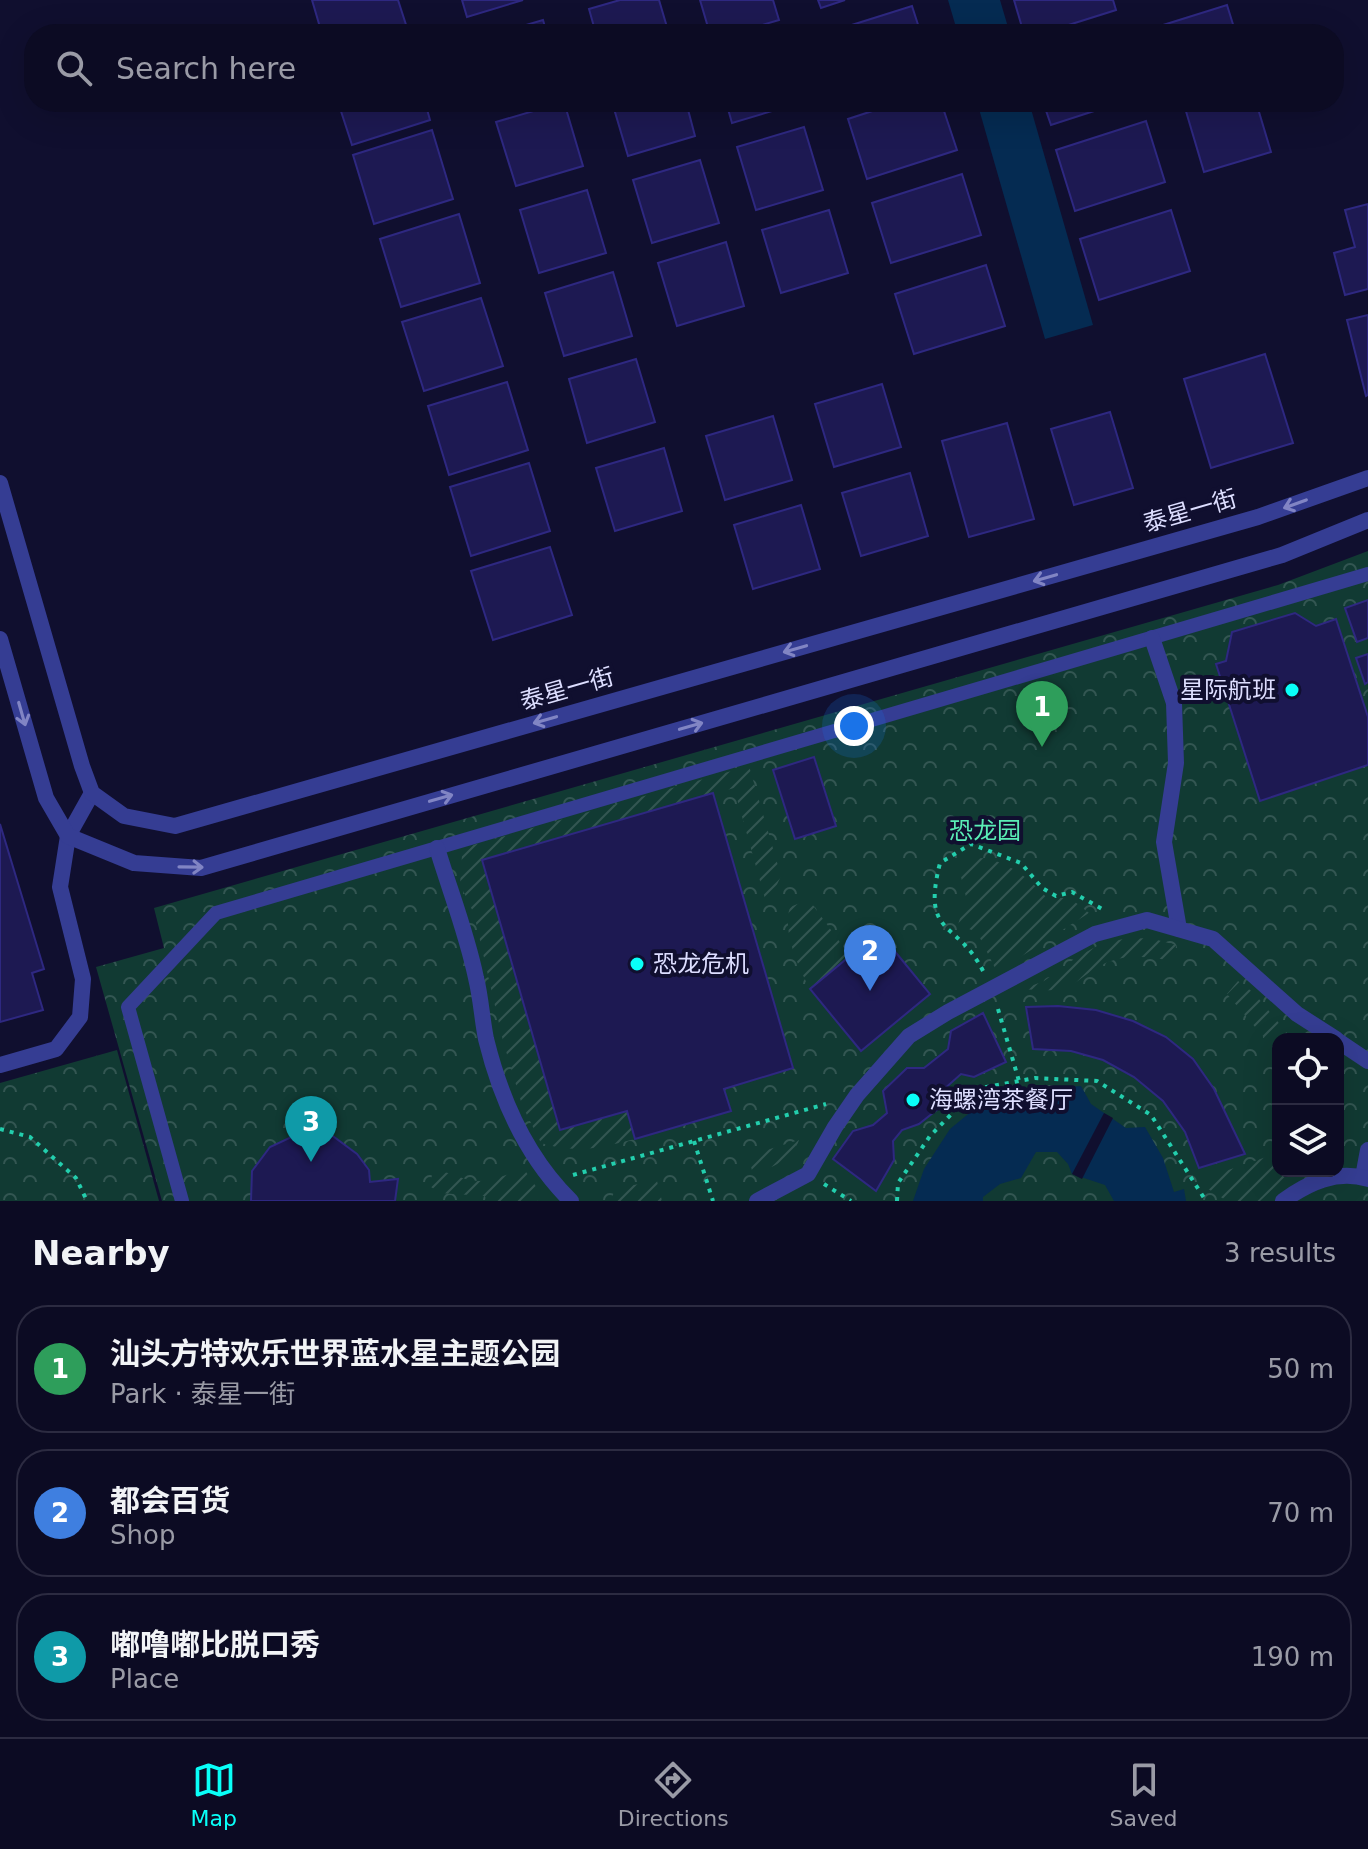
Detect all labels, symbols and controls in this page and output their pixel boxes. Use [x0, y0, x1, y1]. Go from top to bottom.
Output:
search box [24, 24, 1344, 112]
icon: search [52, 46, 96, 90]
text: Search here [116, 51, 296, 86]
street label: 泰星一街 [1140, 484, 1240, 538]
one-way arrow [1283, 498, 1307, 512]
one-way arrow [1033, 571, 1059, 586]
one-way arrow [783, 642, 809, 657]
street label: 泰星一街 [517, 662, 617, 716]
place label: 星际航班 [1180, 676, 1276, 704]
pin: 1 [1016, 681, 1068, 747]
marker: 星际航班 [1283, 681, 1301, 699]
one-way arrow [15, 701, 30, 727]
your location [834, 706, 874, 746]
one-way arrow [533, 713, 559, 728]
one-way arrow [678, 718, 703, 732]
one-way arrow [428, 790, 454, 805]
park label: 恐龙园 [949, 817, 1021, 845]
one-way arrow [177, 859, 204, 874]
pin: 2 [844, 925, 896, 991]
place label: 恐龙危机 [653, 950, 749, 978]
marker: 恐龙危机 [628, 955, 646, 973]
map controls [1272, 1033, 1344, 1177]
button: locate [1272, 1033, 1344, 1105]
place label: 海螺湾茶餐厅 [929, 1086, 1073, 1114]
marker: 海螺湾茶餐厅 [904, 1091, 922, 1109]
pin: 3 [285, 1096, 337, 1162]
button: layers [1272, 1105, 1344, 1177]
text: Nearby [32, 1233, 170, 1273]
text: 3 results [1224, 1238, 1336, 1268]
text: 汕头方特欢乐世界蓝水星主题公园 [110, 1336, 560, 1371]
text: 1 [51, 1354, 69, 1384]
text: 50 m [1267, 1354, 1334, 1384]
text: Park · 泰星一街 [110, 1379, 295, 1409]
text: 都会百货 [110, 1483, 230, 1518]
text: 2 [51, 1498, 69, 1528]
text: 70 m [1267, 1498, 1334, 1528]
text: Shop [110, 1520, 175, 1550]
text: 嘟噜嘟比脱口秀 [110, 1627, 320, 1662]
text: 3 [51, 1642, 69, 1672]
text: 190 m [1251, 1642, 1334, 1672]
text: Place [110, 1664, 179, 1694]
tab: Map [190, 1758, 237, 1831]
tab: Directions [618, 1758, 729, 1831]
tab: Saved [1110, 1758, 1178, 1831]

